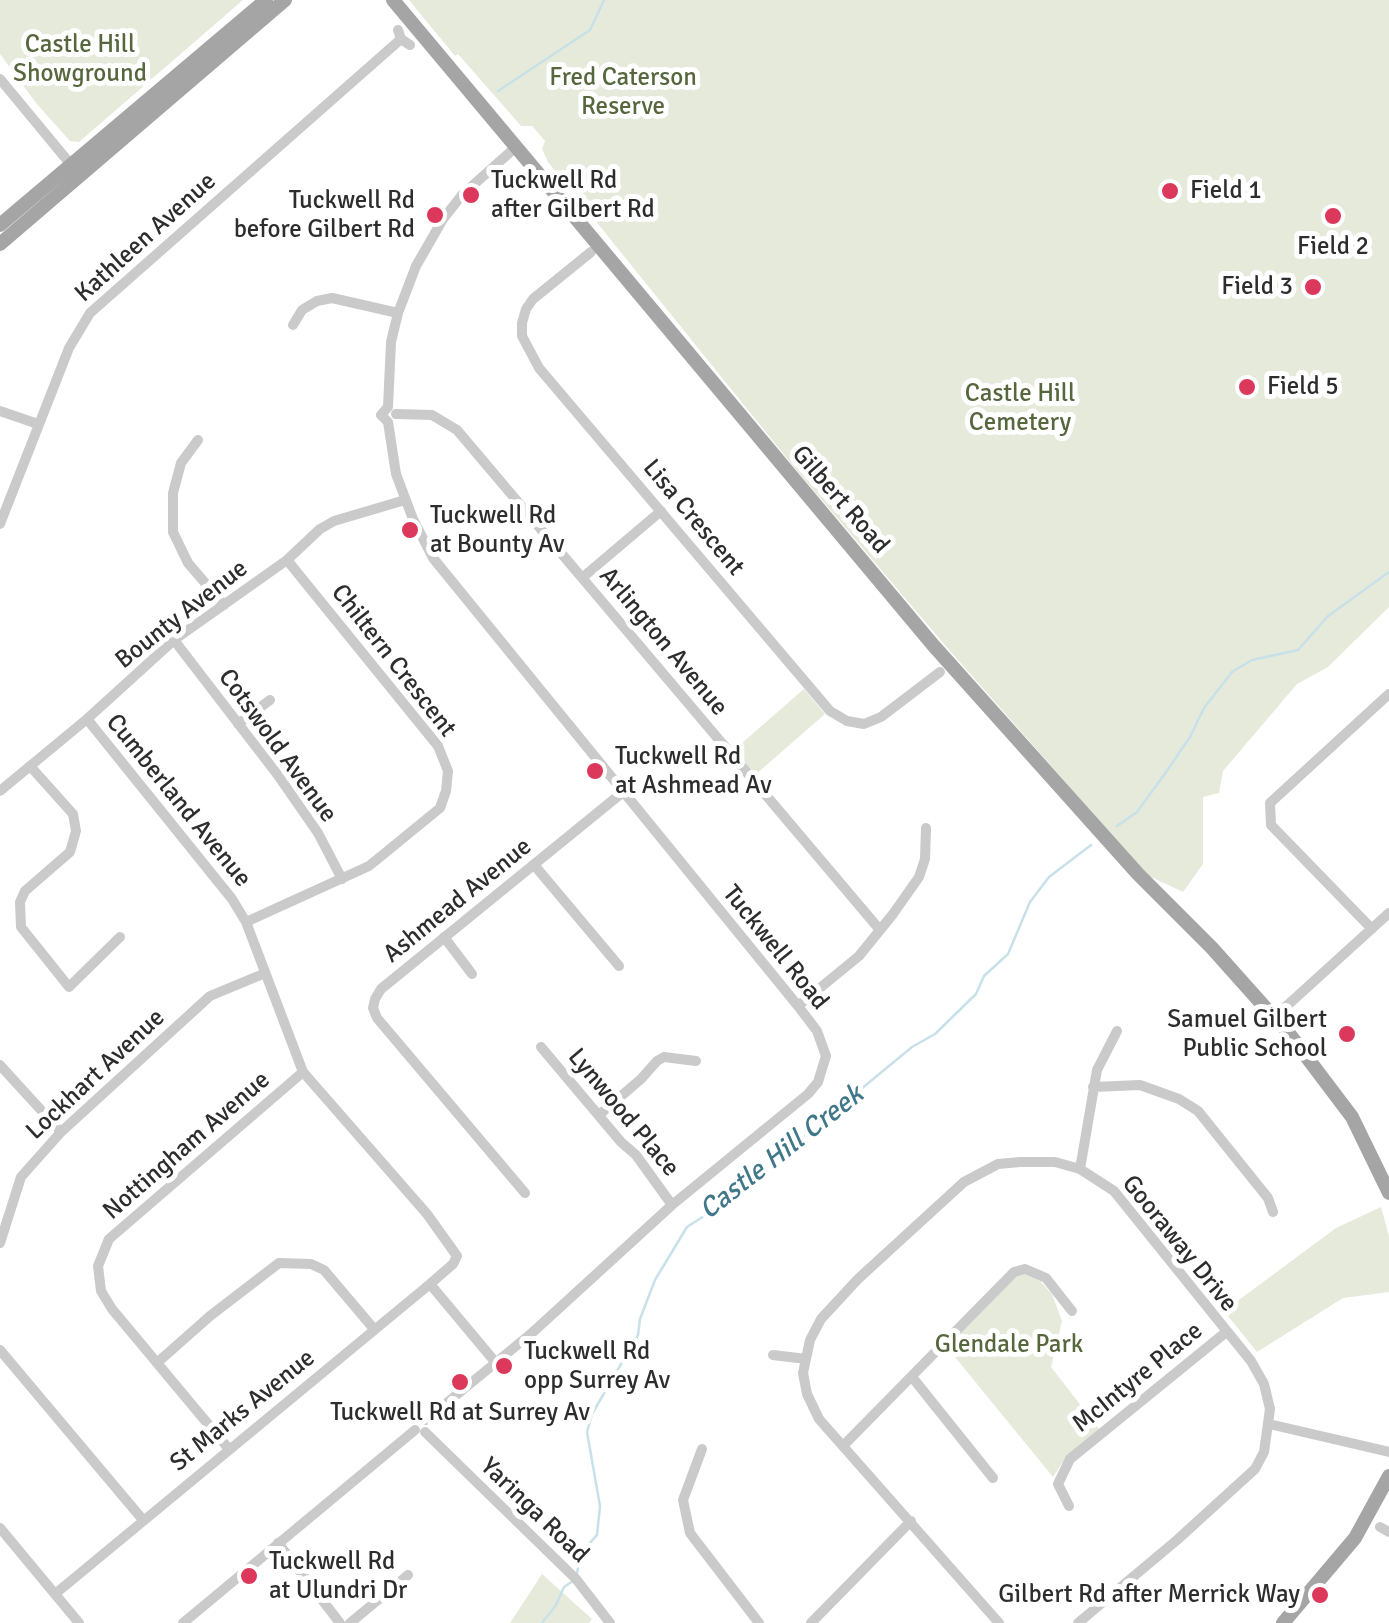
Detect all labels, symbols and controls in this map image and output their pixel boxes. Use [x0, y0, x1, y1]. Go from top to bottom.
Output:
park label: Castle Hill Showground [13, 30, 147, 89]
park label: Fred Caterson Reserve [549, 63, 697, 122]
place label: Tuckwell Rd after Gilbert Rd [491, 166, 655, 225]
street label: Kathleen Avenue [69, 167, 223, 309]
place label: Field 1 [1190, 176, 1262, 206]
marker: Field 1 [1159, 180, 1181, 202]
marker: Tuckwell Rd after Gilbert Rd [460, 184, 482, 206]
place label: Tuckwell Rd before Gilbert Rd [234, 186, 415, 245]
marker: Tuckwell Rd before Gilbert Rd [424, 204, 446, 226]
marker: Field 2 [1322, 205, 1344, 227]
place label: Field 2 [1297, 232, 1369, 262]
place label: Field 3 [1221, 272, 1293, 302]
marker: Field 3 [1302, 276, 1324, 298]
place label: Field 5 [1267, 372, 1339, 402]
marker: Field 5 [1236, 376, 1258, 398]
park label: Castle Hill Cemetery [965, 379, 1075, 438]
street label: Gilbert Road [785, 440, 895, 560]
street label: Lisa Crescent [636, 454, 750, 582]
place label: Tuckwell Rd at Bounty Av [430, 501, 564, 560]
marker: Tuckwell Rd at Bounty Av [399, 519, 421, 541]
street label: Bounty Avenue [110, 554, 254, 676]
street label: Arlington Avenue [592, 562, 734, 722]
street label: Chiltern Crescent [324, 579, 462, 743]
street label: Cotswold Avenue [211, 663, 343, 829]
street label: Cumberland Avenue [99, 708, 257, 894]
place label: Tuckwell Rd at Ashmead Av [615, 742, 772, 801]
marker: Tuckwell Rd at Ashmead Av [584, 760, 606, 782]
street label: Ashmead Avenue [378, 832, 538, 970]
street label: Tuckwell Road [716, 880, 834, 1016]
street label: Lockhart Avenue [21, 1003, 171, 1147]
place label: Samuel Gilbert Public School [1167, 1005, 1327, 1064]
marker: Samuel Gilbert Public School [1336, 1023, 1358, 1045]
street label: Lynwood Place [561, 1043, 685, 1183]
street label: Nottingham Avenue [98, 1065, 276, 1227]
water label: Castle Hill Creek [693, 1079, 871, 1227]
street label: Gooraway Drive [1115, 1170, 1243, 1318]
street label: McIntyre Place [1067, 1316, 1209, 1440]
park label: Glendale Park [935, 1330, 1083, 1360]
place label: Tuckwell Rd opp Surrey Av [524, 1337, 670, 1396]
street label: St Marks Avenue [165, 1344, 321, 1478]
marker: Tuckwell Rd opp Surrey Av [493, 1355, 515, 1377]
marker: Tuckwell Rd at Surrey Av [449, 1371, 471, 1393]
place label: Tuckwell Rd at Surrey Av [330, 1398, 590, 1428]
street label: Yaringa Road [474, 1452, 594, 1570]
place label: Tuckwell Rd at Ulundri Dr [269, 1547, 407, 1606]
marker: Tuckwell Rd at Ulundri Dr [238, 1565, 260, 1587]
place label: Gilbert Rd after Merrick Way [998, 1580, 1300, 1610]
marker: Gilbert Rd after Merrick Way [1309, 1584, 1331, 1606]

